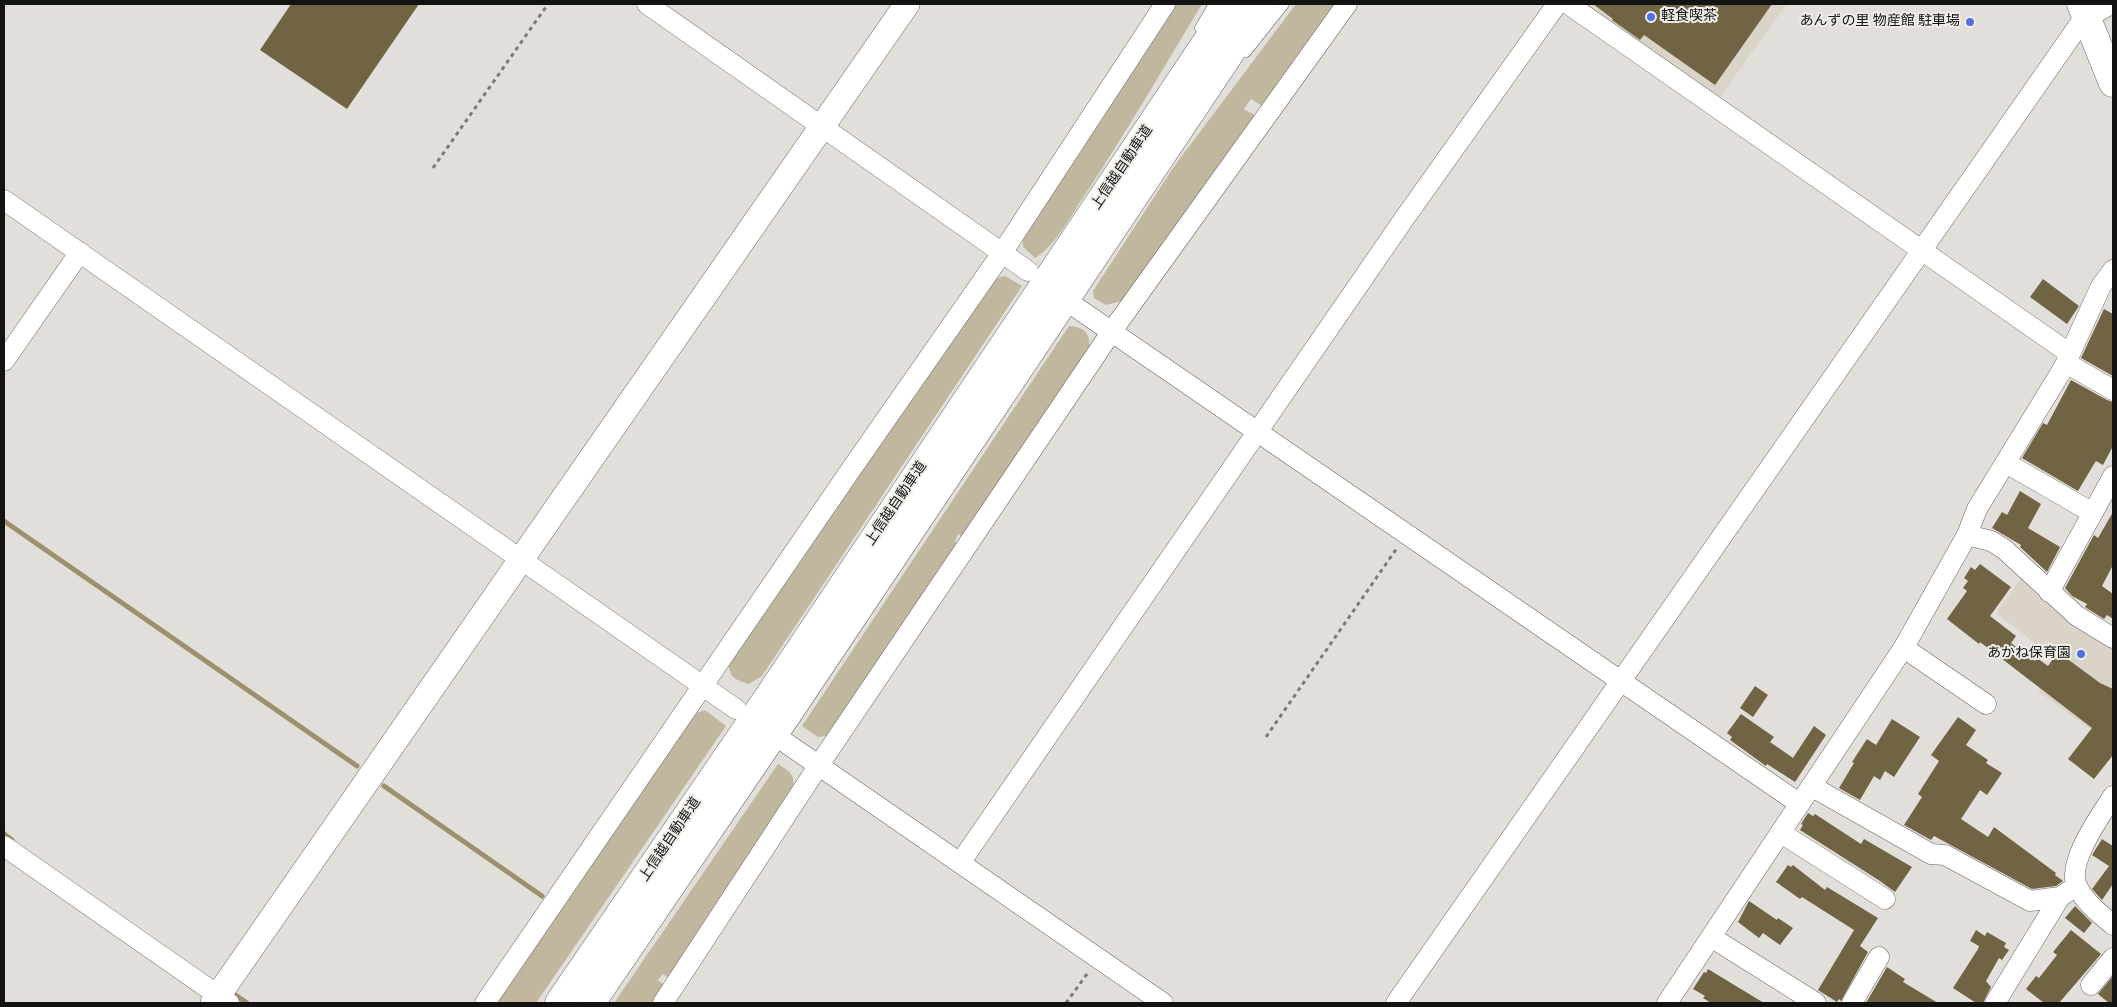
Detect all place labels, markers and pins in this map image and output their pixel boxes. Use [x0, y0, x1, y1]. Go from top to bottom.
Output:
place label: 軽食喫茶 [1661, 9, 1717, 25]
marker: 軽食喫茶 [1645, 11, 1657, 23]
place label: あんずの里 物産館 駐車場 [1799, 14, 1960, 30]
marker: あんずの里 物産館 駐車場 [1964, 16, 1976, 28]
place label: あかね保育園 [1987, 646, 2071, 662]
marker: あかね保育園 [2075, 648, 2087, 660]

